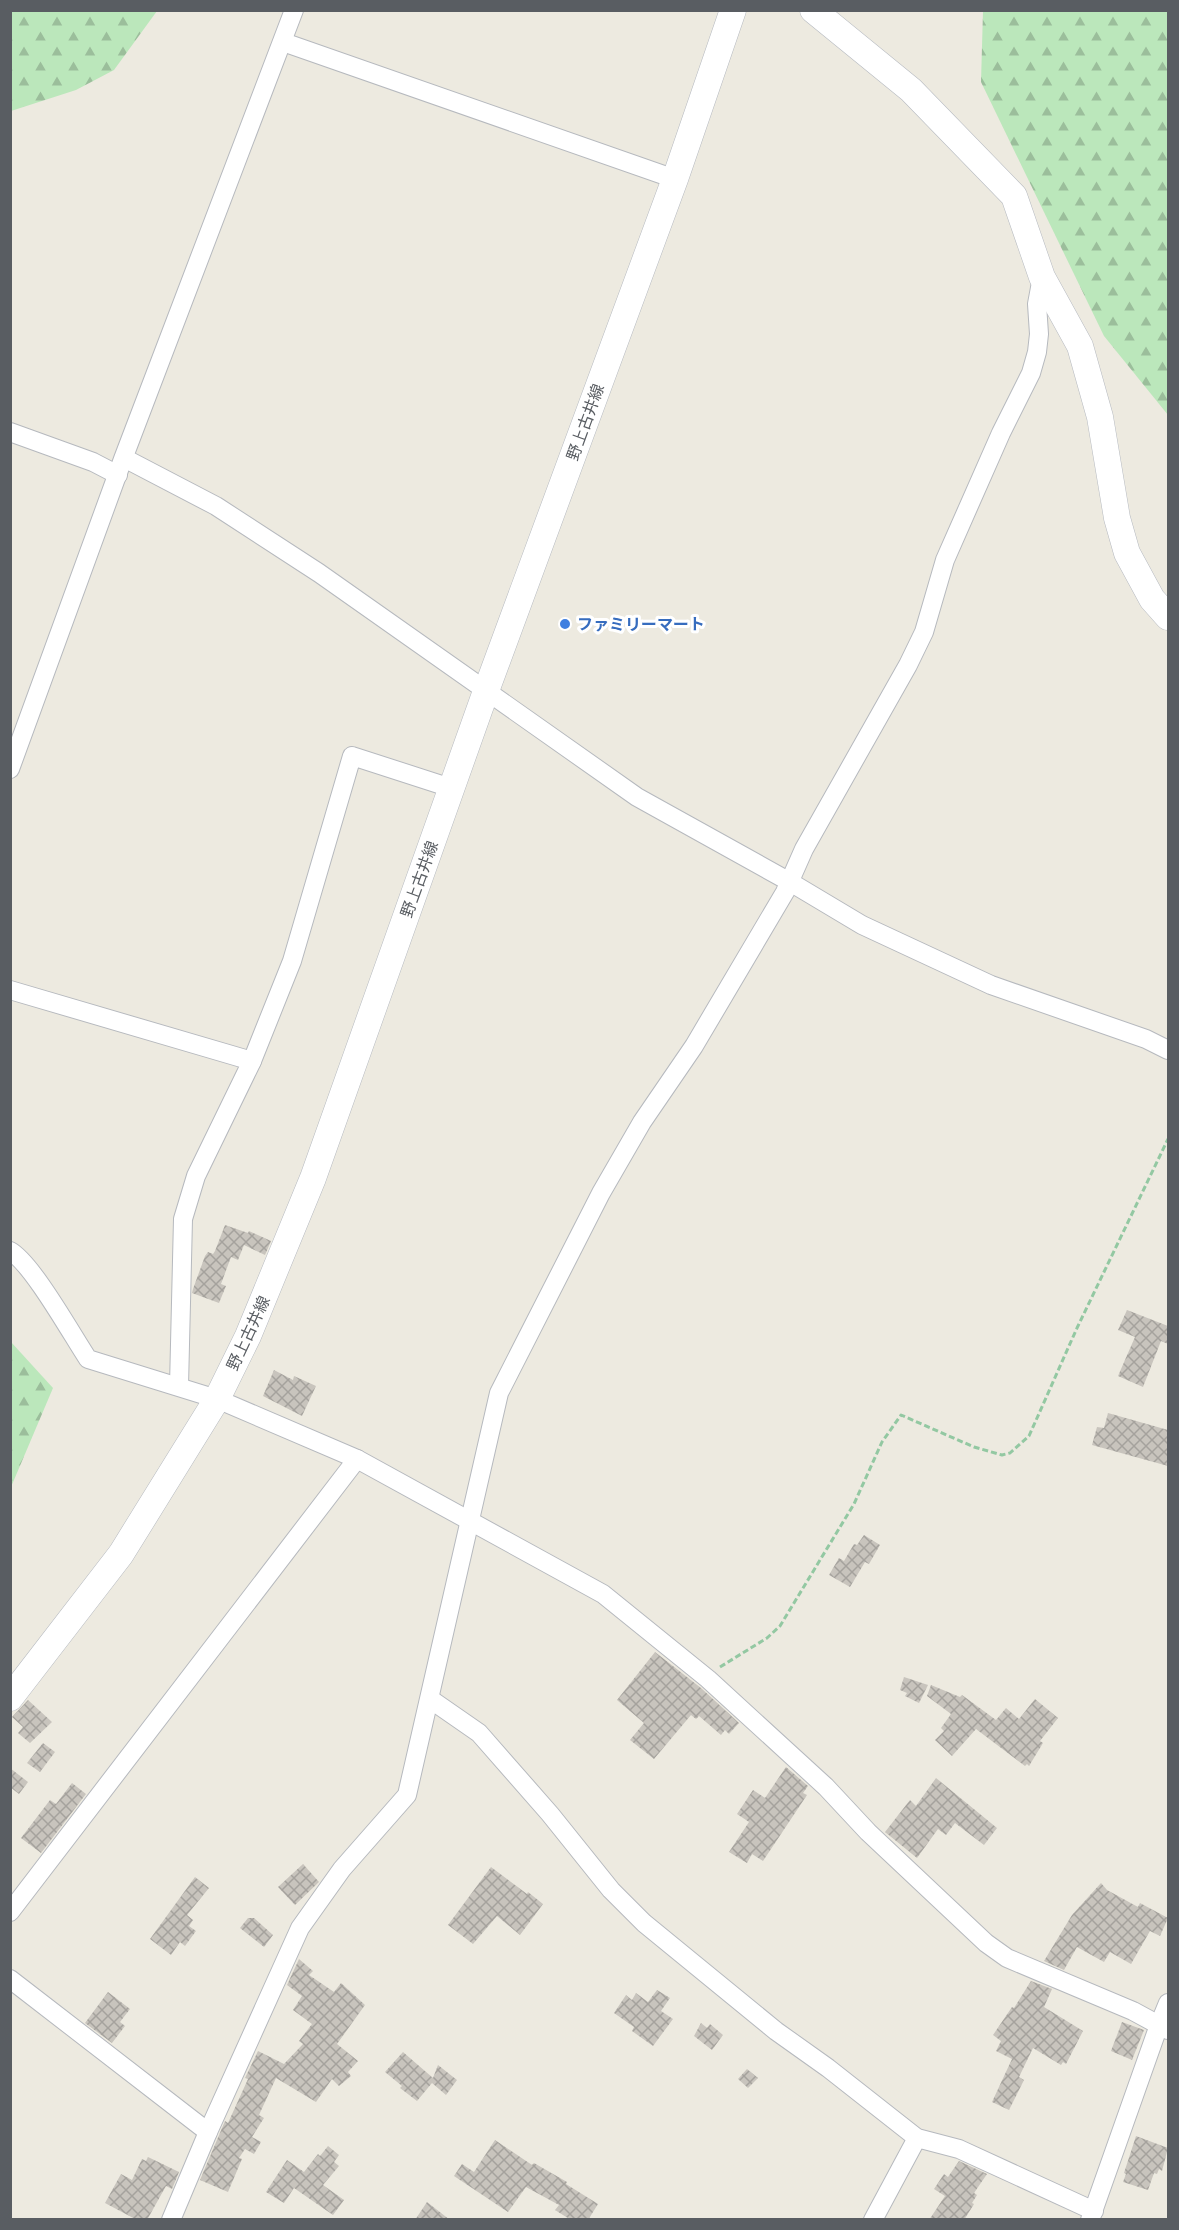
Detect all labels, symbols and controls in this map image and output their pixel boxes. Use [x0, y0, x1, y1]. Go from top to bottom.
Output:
street label: 野上古井線 [563, 381, 608, 463]
place label: ファミリーマート [577, 615, 705, 634]
marker: ファミリーマート [558, 617, 572, 631]
street label: 野上古井線 [397, 838, 442, 920]
street label: 野上古井線 [223, 1293, 274, 1373]

